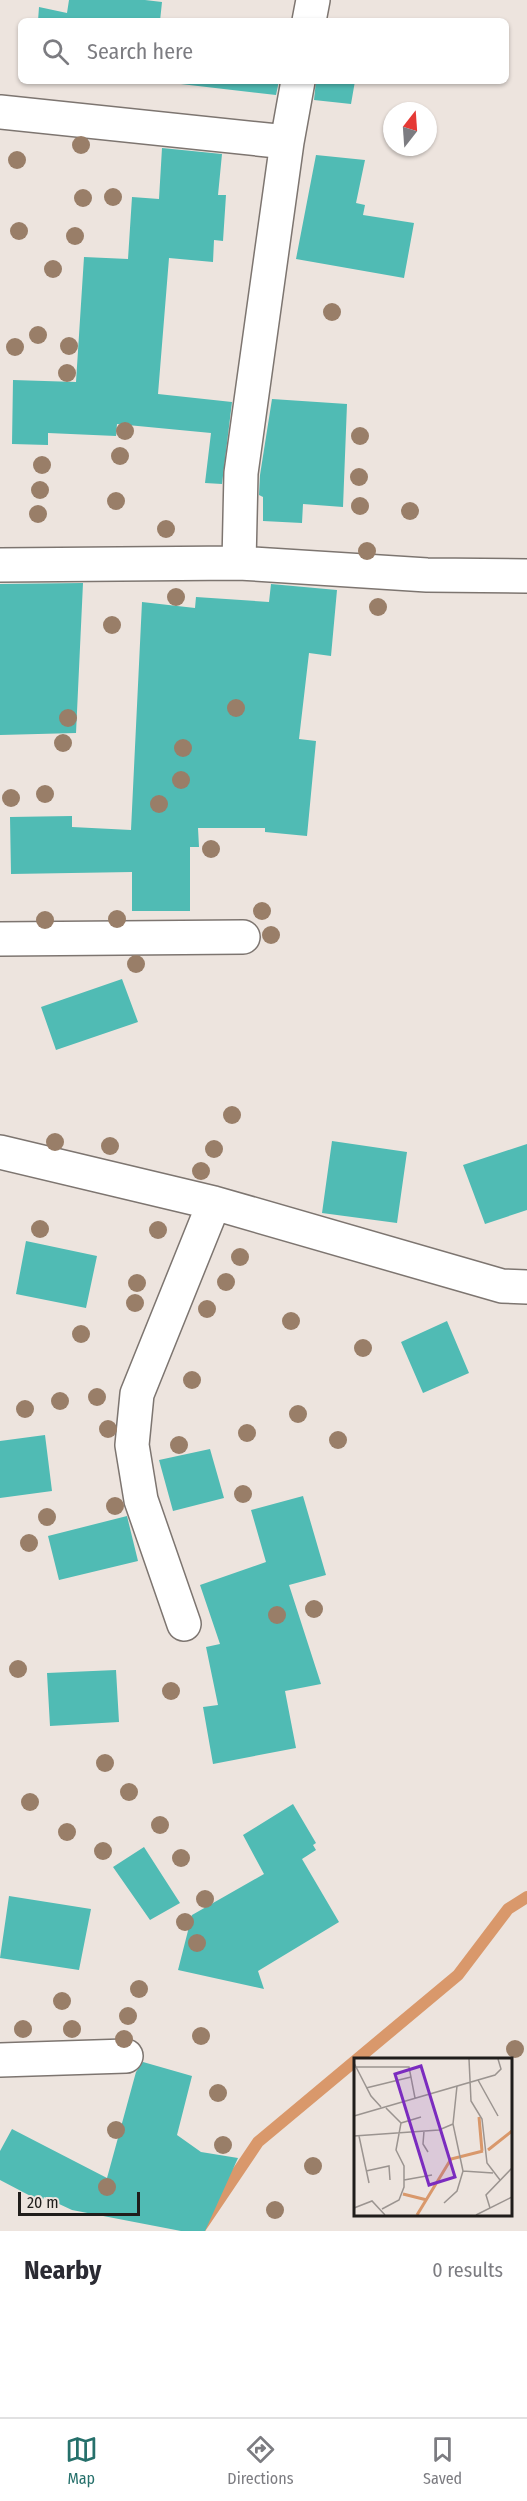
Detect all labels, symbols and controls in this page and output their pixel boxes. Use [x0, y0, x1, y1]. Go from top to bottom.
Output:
search box [18, 18, 509, 84]
icon: search [39, 35, 72, 68]
text: Search here [87, 38, 193, 65]
north arrow [383, 102, 437, 156]
inset map [354, 2058, 512, 2216]
scale bar [18, 2189, 140, 2216]
text: 20 m [27, 2193, 58, 2212]
text: Nearby [24, 2255, 101, 2286]
text: 0 results [432, 2258, 503, 2282]
tab: Map [65, 2433, 98, 2488]
tab: Directions [227, 2433, 294, 2488]
tab: Saved [423, 2433, 462, 2488]

